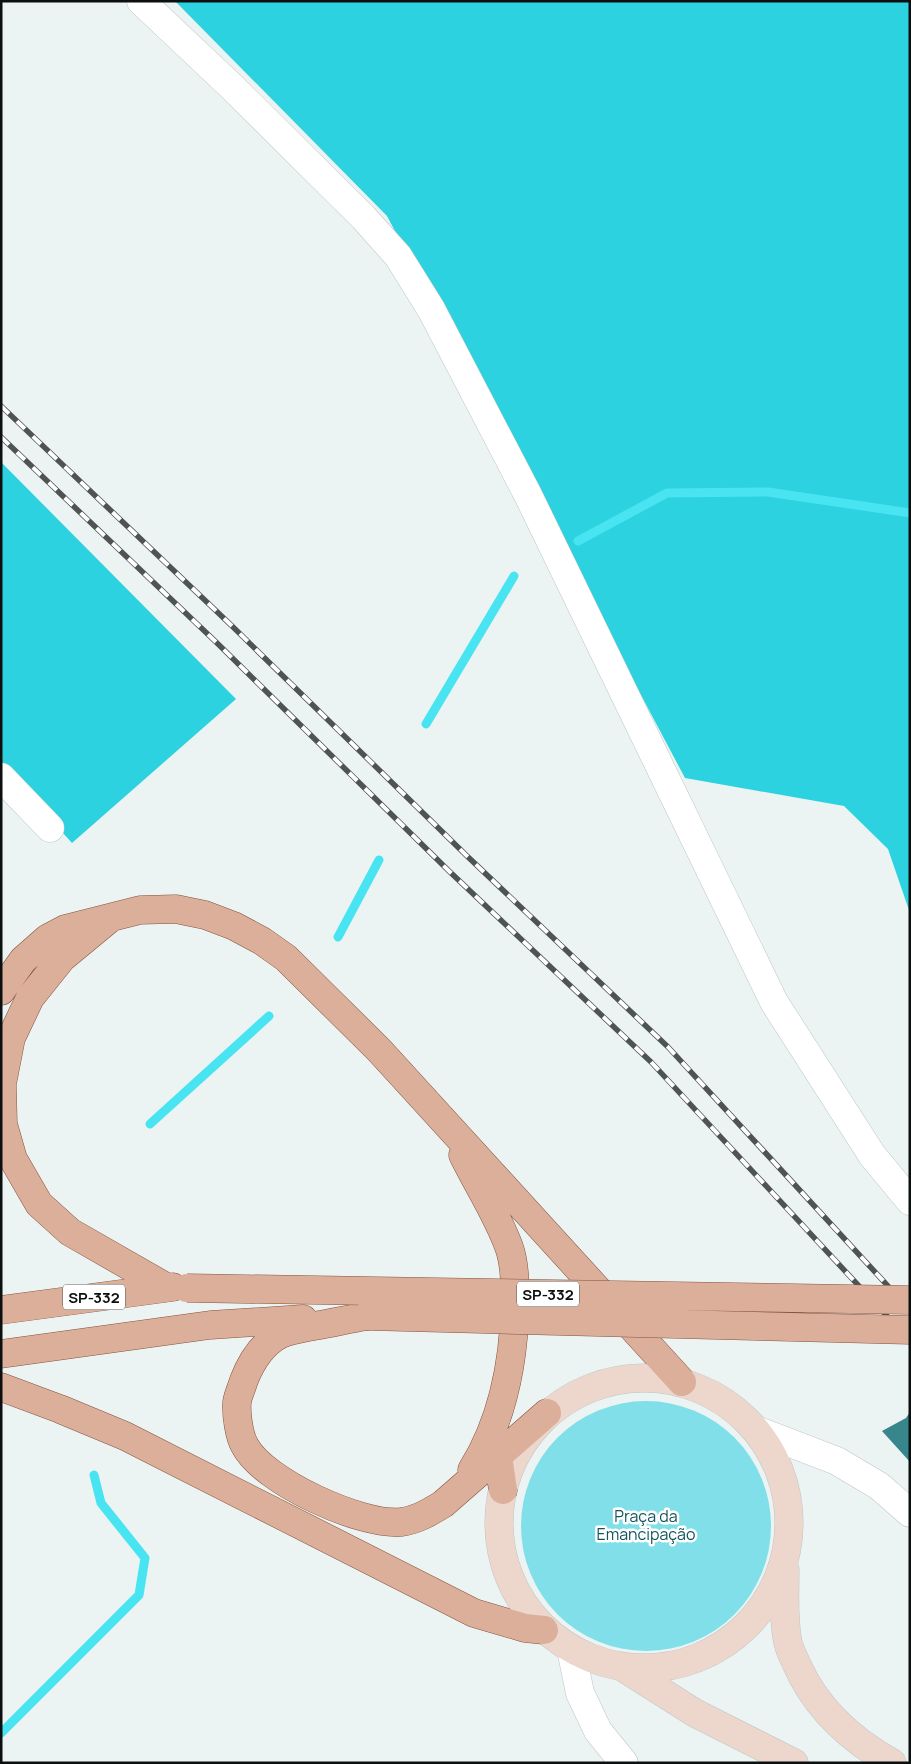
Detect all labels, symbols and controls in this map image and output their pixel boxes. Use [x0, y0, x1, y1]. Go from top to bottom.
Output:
road number: SP-332 [517, 1282, 579, 1306]
road number: SP-332 [63, 1284, 125, 1310]
park label: Praça da Emancipação [597, 1505, 695, 1545]

